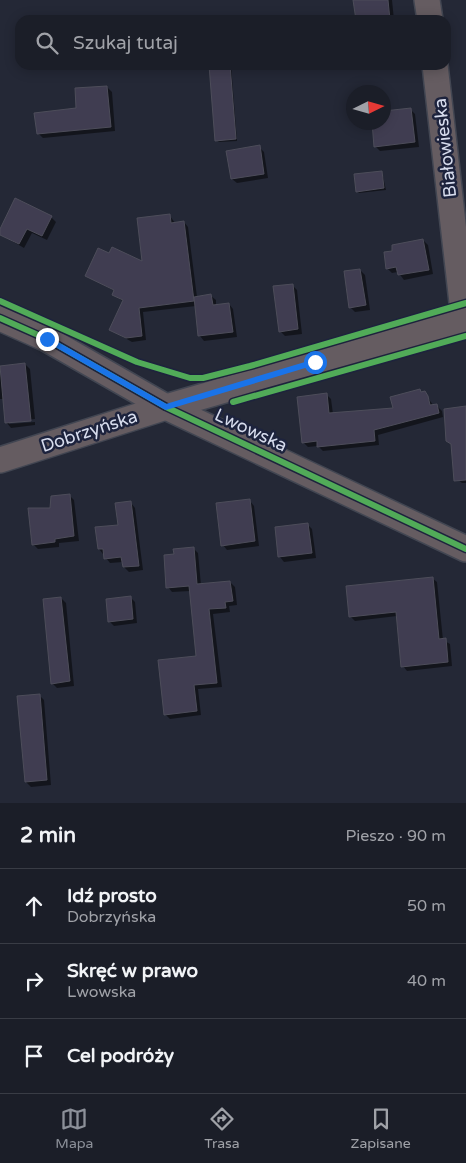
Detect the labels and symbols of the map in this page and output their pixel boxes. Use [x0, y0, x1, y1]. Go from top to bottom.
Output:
north arrow [346, 85, 391, 130]
street label: Białowieska [429, 97, 461, 199]
route end [36, 328, 59, 351]
route start [304, 351, 327, 374]
street label: Lwowska [211, 404, 291, 456]
street label: Dobrzyńska [38, 405, 140, 457]

